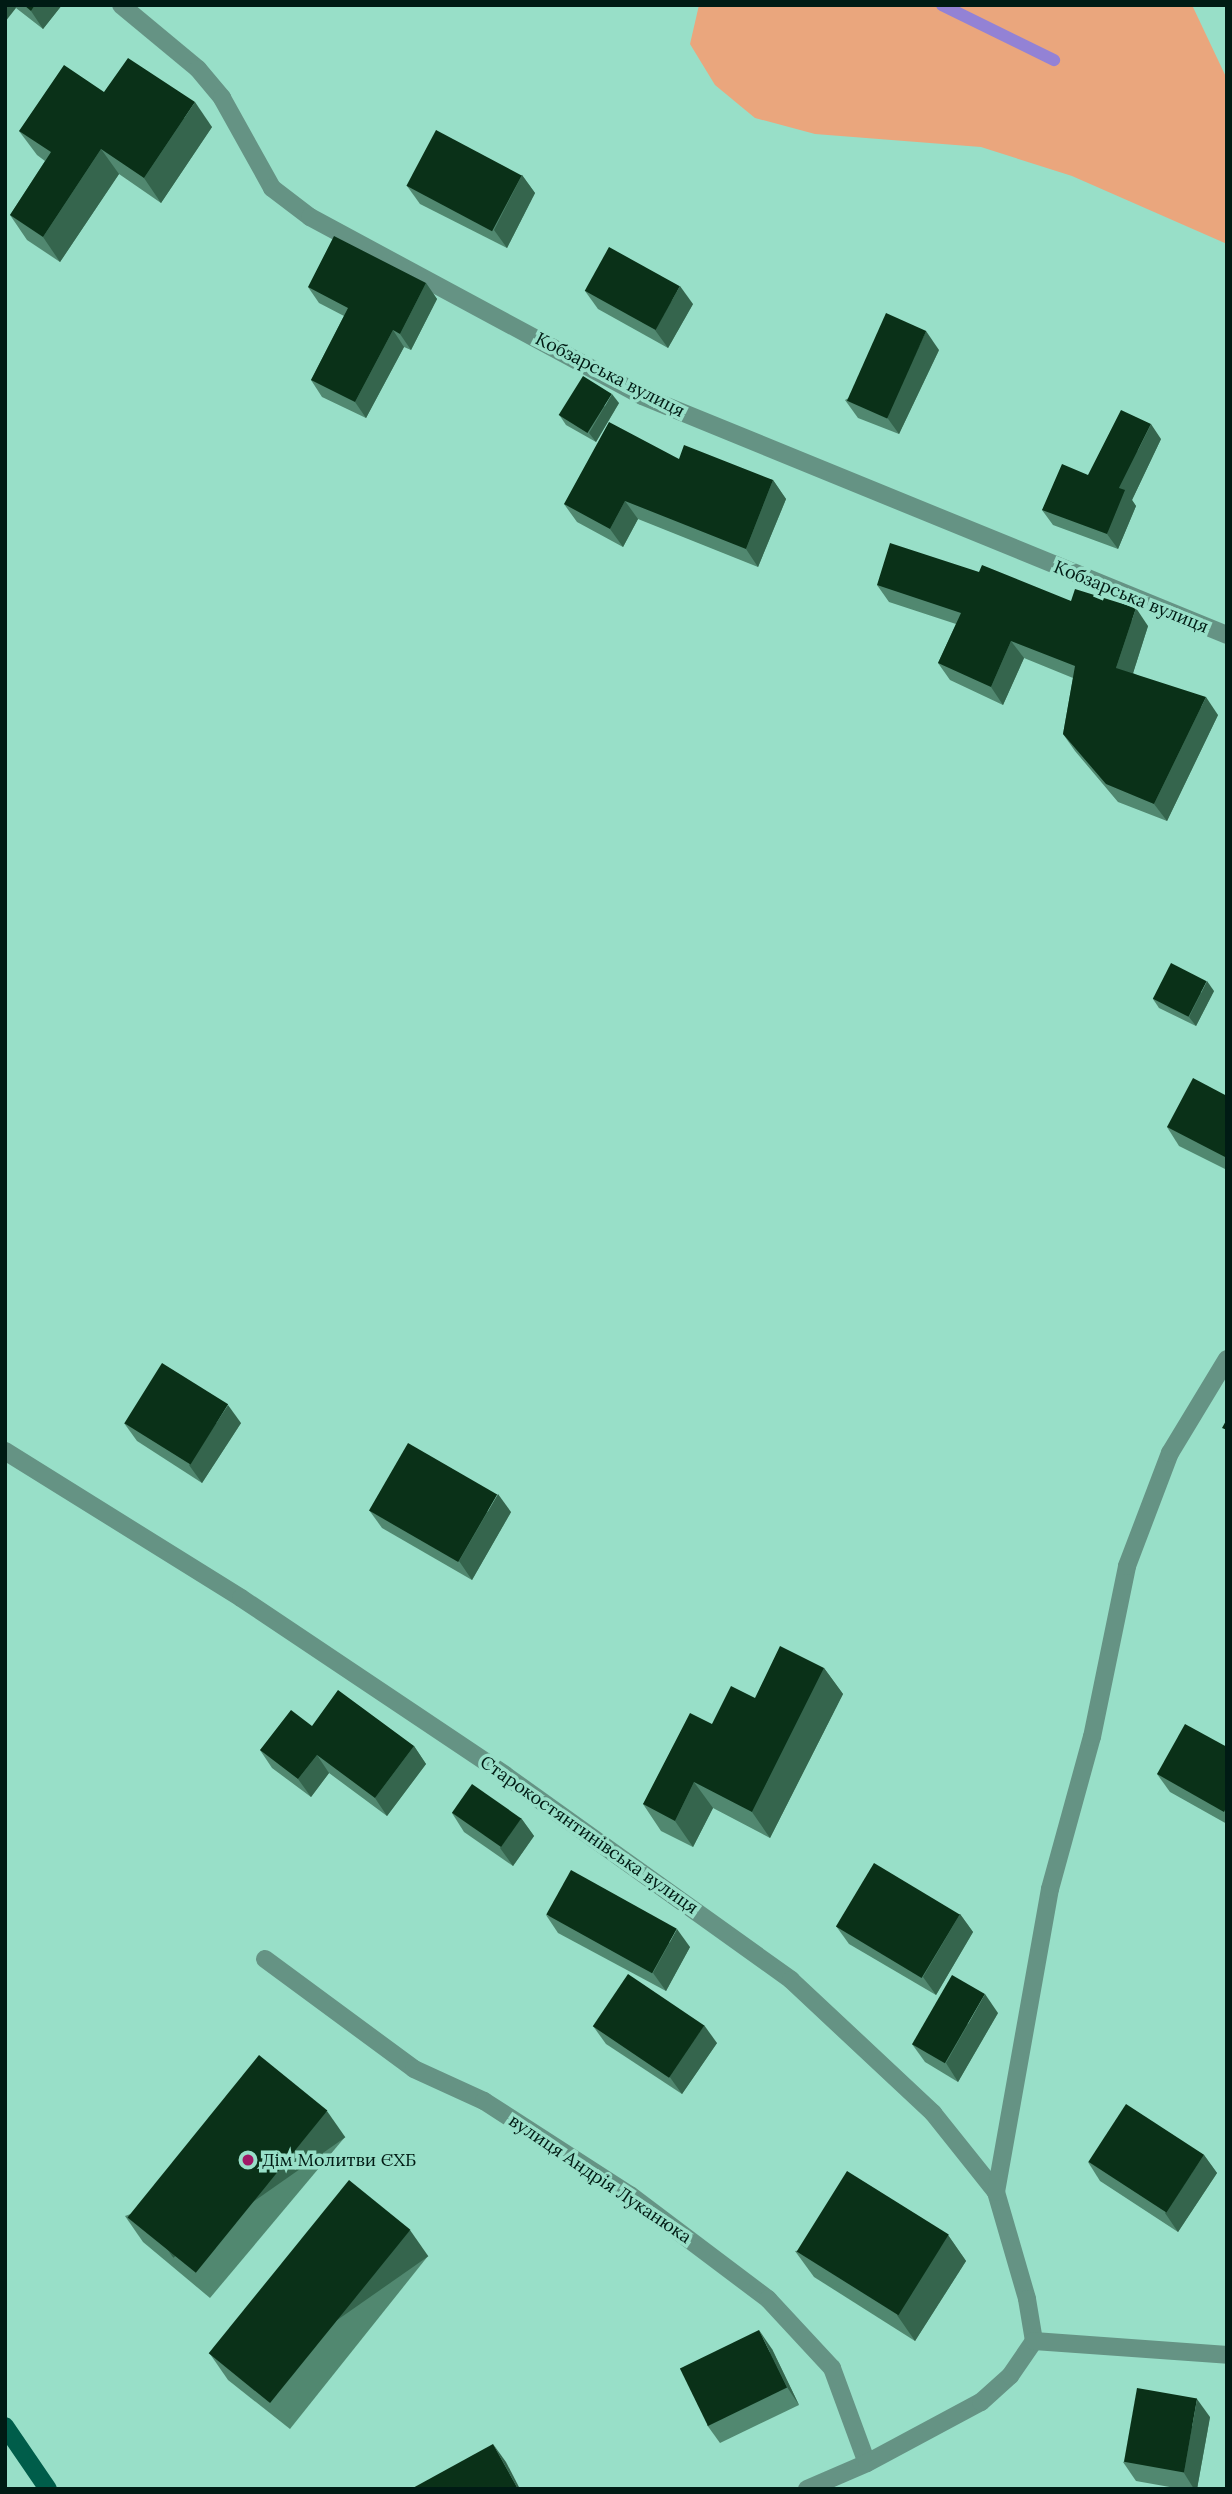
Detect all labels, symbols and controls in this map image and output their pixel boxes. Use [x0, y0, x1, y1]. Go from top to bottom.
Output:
street label: Кобзарська вулиця [532, 328, 688, 422]
street label: Кобзарська вулиця [1051, 556, 1211, 638]
street label: Старокостянтинівська вулиця [476, 1751, 702, 1919]
street label: вулиця Андрія Луканюка [505, 2110, 695, 2248]
place label: Дім Молитви ЄХБ [262, 2149, 416, 2171]
marker: Дім Молитви ЄХБ [240, 2152, 256, 2168]

